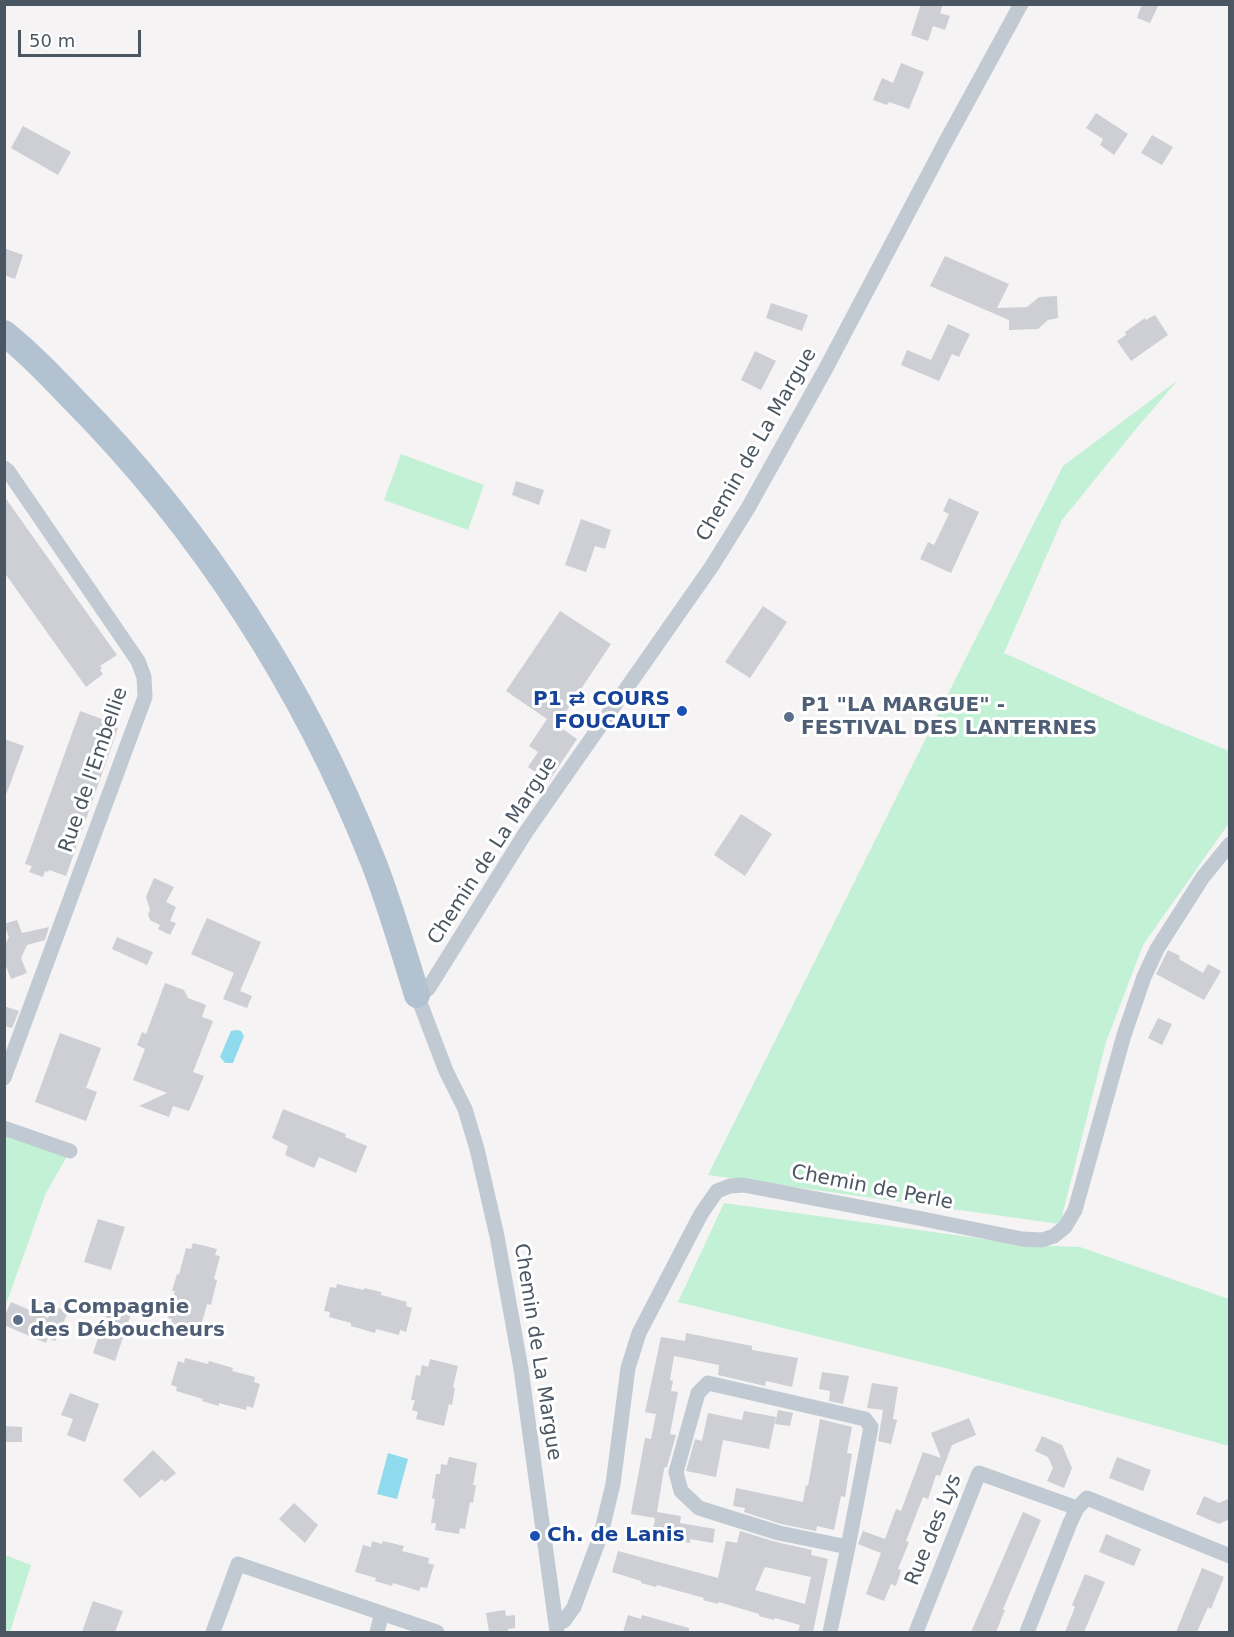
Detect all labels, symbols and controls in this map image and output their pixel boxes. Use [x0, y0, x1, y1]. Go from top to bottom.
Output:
scale bar [21, 18, 144, 56]
text: 50 m [29, 30, 75, 51]
street label: Chemin de La Margue [692, 344, 822, 546]
street label: Rue de l'Embellie [55, 684, 133, 856]
place label: P1 ⇄ COURS FOUCAULT [533, 688, 670, 735]
place label: P1 "LA MARGUE" - FESTIVAL DES LANTERNES [801, 694, 1097, 741]
marker: P1 ⇄ COURS FOUCAULT [675, 704, 689, 718]
marker: P1 "LA MARGUE" - FESTIVAL DES LANTERNES [782, 710, 796, 724]
street label: Chemin de La Margue [423, 753, 563, 949]
street label: Chemin de Perle [789, 1161, 955, 1215]
street label: Chemin de La Margue [508, 1242, 566, 1462]
place label: La Compagnie des Déboucheurs [30, 1296, 225, 1343]
marker: La Compagnie des Déboucheurs [11, 1313, 25, 1327]
street label: Rue des Lys [901, 1471, 967, 1589]
place label: Ch. de Lanis [547, 1524, 685, 1548]
marker: Ch. de Lanis [528, 1529, 542, 1543]

